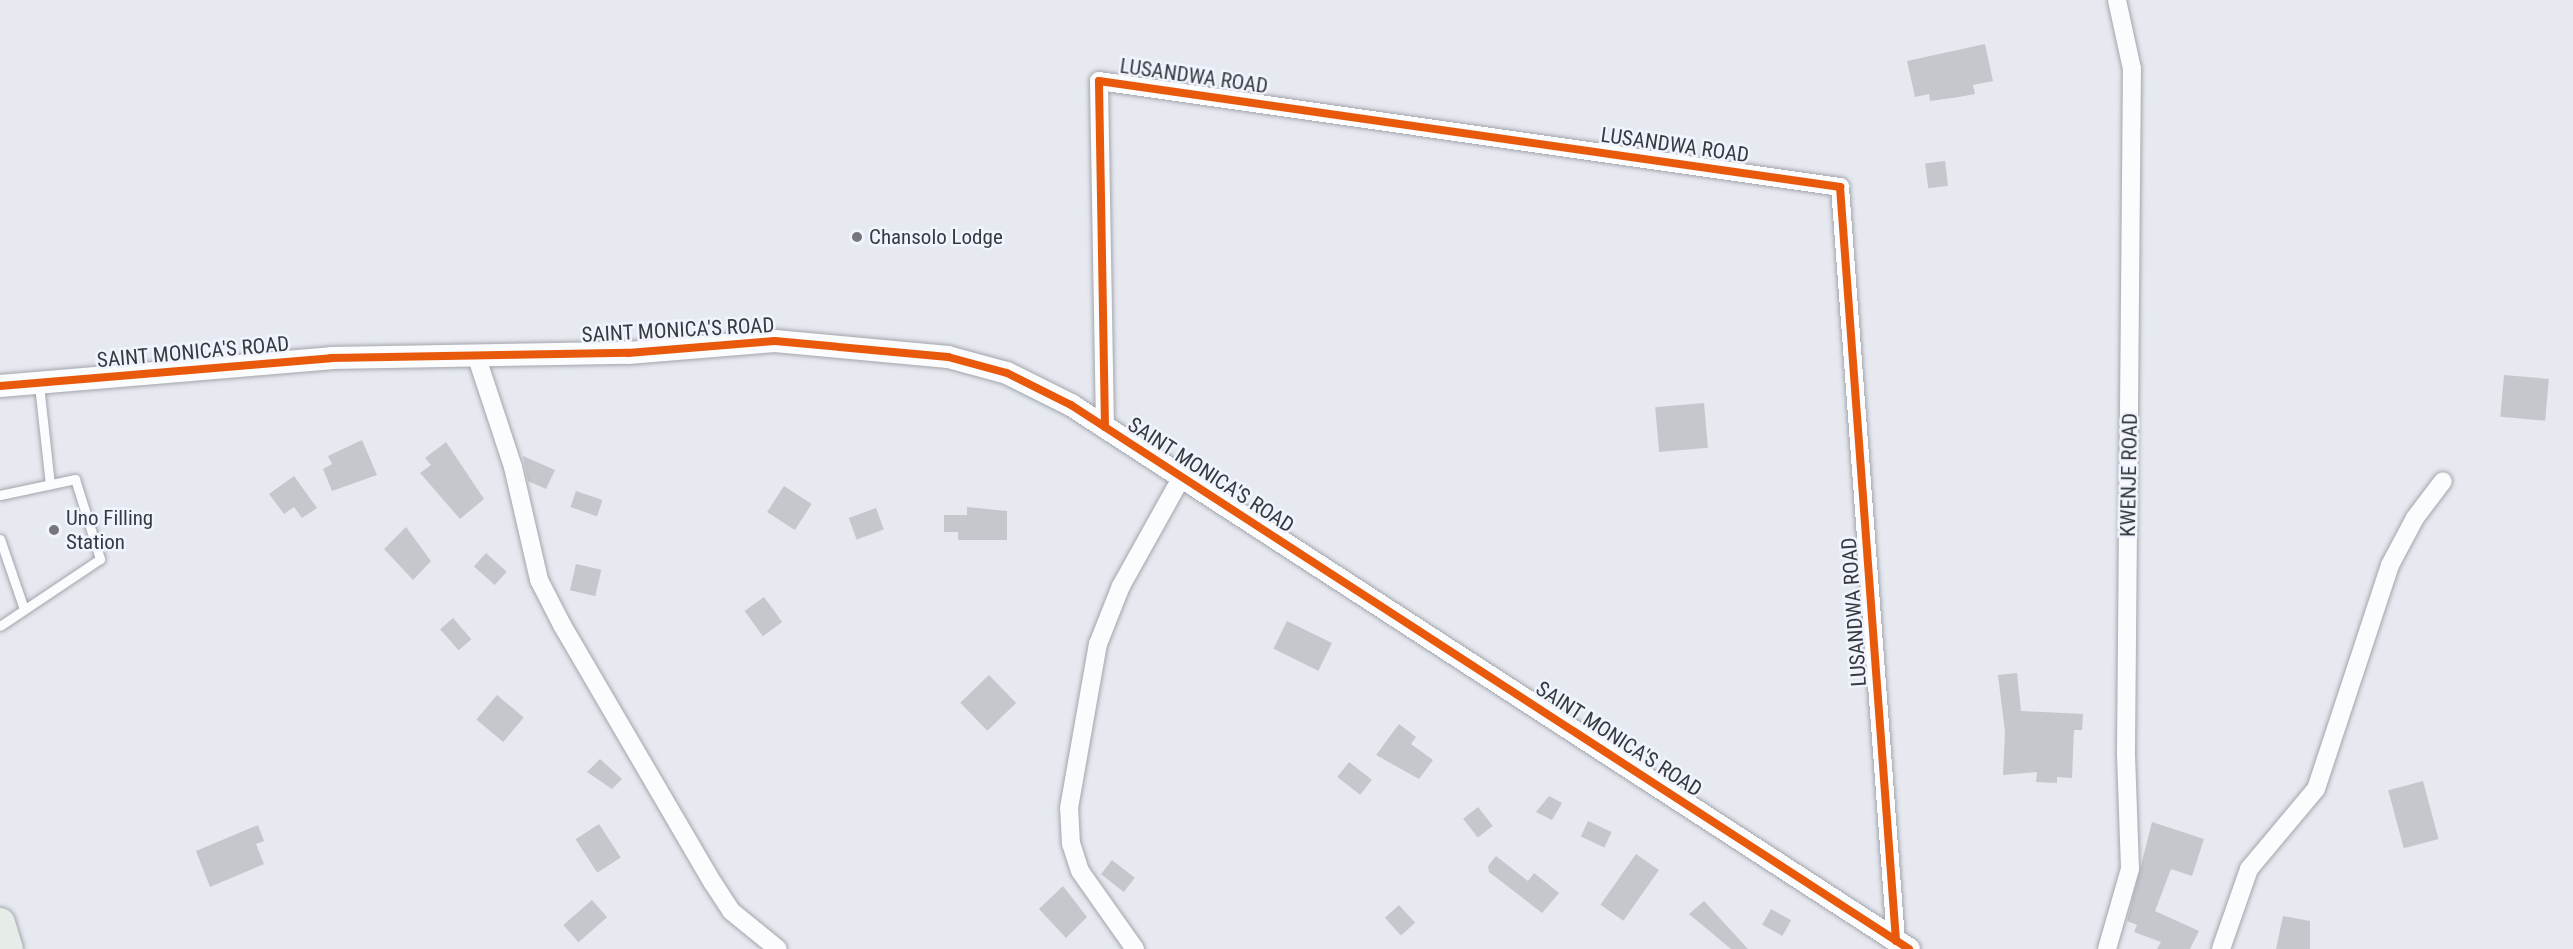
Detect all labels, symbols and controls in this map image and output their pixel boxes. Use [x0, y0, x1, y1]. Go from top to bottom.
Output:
street label: LUSANDWA ROAD [1118, 53, 1270, 99]
street label: LUSANDWA ROAD [1599, 122, 1751, 168]
place label: Chansolo Lodge [869, 224, 1003, 250]
marker: Chansolo Lodge [850, 230, 864, 244]
street label: SAINT MONICA'S ROAD [581, 312, 775, 348]
street label: SAINT MONICA'S ROAD [96, 331, 290, 373]
street label: SAINT MONICA'S ROAD [1123, 412, 1299, 538]
street label: KWENJE ROAD [2115, 413, 2143, 537]
place label: Uno Filling Station [66, 505, 153, 555]
marker: Uno Filling Station [47, 523, 61, 537]
street label: LUSANDWA ROAD [1836, 537, 1872, 687]
street label: SAINT MONICA'S ROAD [1531, 676, 1707, 802]

